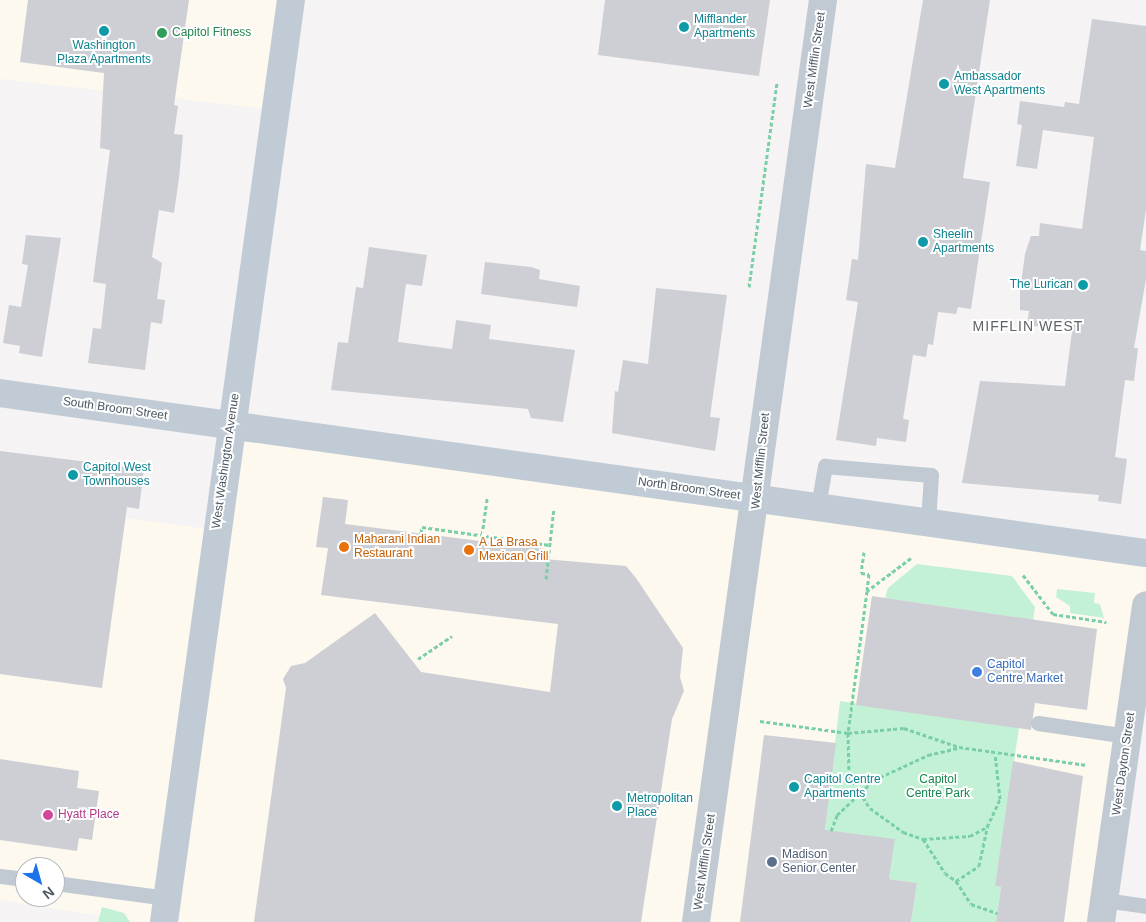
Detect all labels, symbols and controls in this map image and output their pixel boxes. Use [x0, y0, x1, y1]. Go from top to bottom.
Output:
street label: West Mifflin Street [801, 11, 829, 109]
place label: Mifflander Apartments [694, 13, 755, 41]
marker: Mifflander Apartments [678, 21, 690, 33]
marker: Washington Plaza Apartments [98, 25, 110, 37]
place label: Capitol Fitness [172, 26, 251, 40]
marker: Capitol Fitness [156, 27, 168, 39]
place label: Washington Plaza Apartments [57, 39, 151, 67]
place label: Ambassador West Apartments [954, 70, 1046, 98]
marker: Ambassador West Apartments [938, 78, 950, 90]
place label: Sheelin Apartments [933, 228, 994, 256]
marker: Sheelin Apartments [917, 236, 929, 248]
place label: The Lurican [1010, 278, 1073, 292]
marker: The Lurican [1077, 279, 1089, 291]
district label: MIFFLIN WEST [971, 318, 1085, 334]
street label: West Washington Avenue [209, 392, 243, 530]
street label: South Broom Street [62, 395, 168, 423]
street label: West Mifflin Street [749, 412, 773, 510]
place label: Capitol West Townhouses [83, 461, 151, 489]
marker: Capitol West Townhouses [67, 469, 79, 481]
street label: North Broom Street [637, 475, 741, 503]
place label: Maharani Indian Restaurant [354, 533, 440, 561]
place label: A La Brasa Mexican Grill [479, 536, 548, 564]
marker: Maharani Indian Restaurant [338, 541, 350, 553]
marker: A La Brasa Mexican Grill [463, 544, 475, 556]
place label: Capitol Centre Market [987, 658, 1063, 686]
marker: Capitol Centre Market [971, 666, 983, 678]
street label: West Dayton Street [1110, 712, 1138, 816]
place label: Capitol Centre Apartments [804, 773, 881, 801]
park label: Capitol Centre Park [906, 773, 970, 801]
marker: Capitol Centre Apartments [788, 781, 800, 793]
place label: Metropolitan Place [627, 792, 693, 820]
marker: Metropolitan Place [611, 800, 623, 812]
place label: Hyatt Place [58, 808, 119, 822]
marker: Hyatt Place [42, 809, 54, 821]
street label: West Mifflin Street [691, 813, 719, 911]
place label: Madison Senior Center [782, 848, 856, 876]
marker: Madison Senior Center [766, 856, 778, 868]
north arrow [15, 857, 65, 907]
text: N [40, 884, 58, 902]

